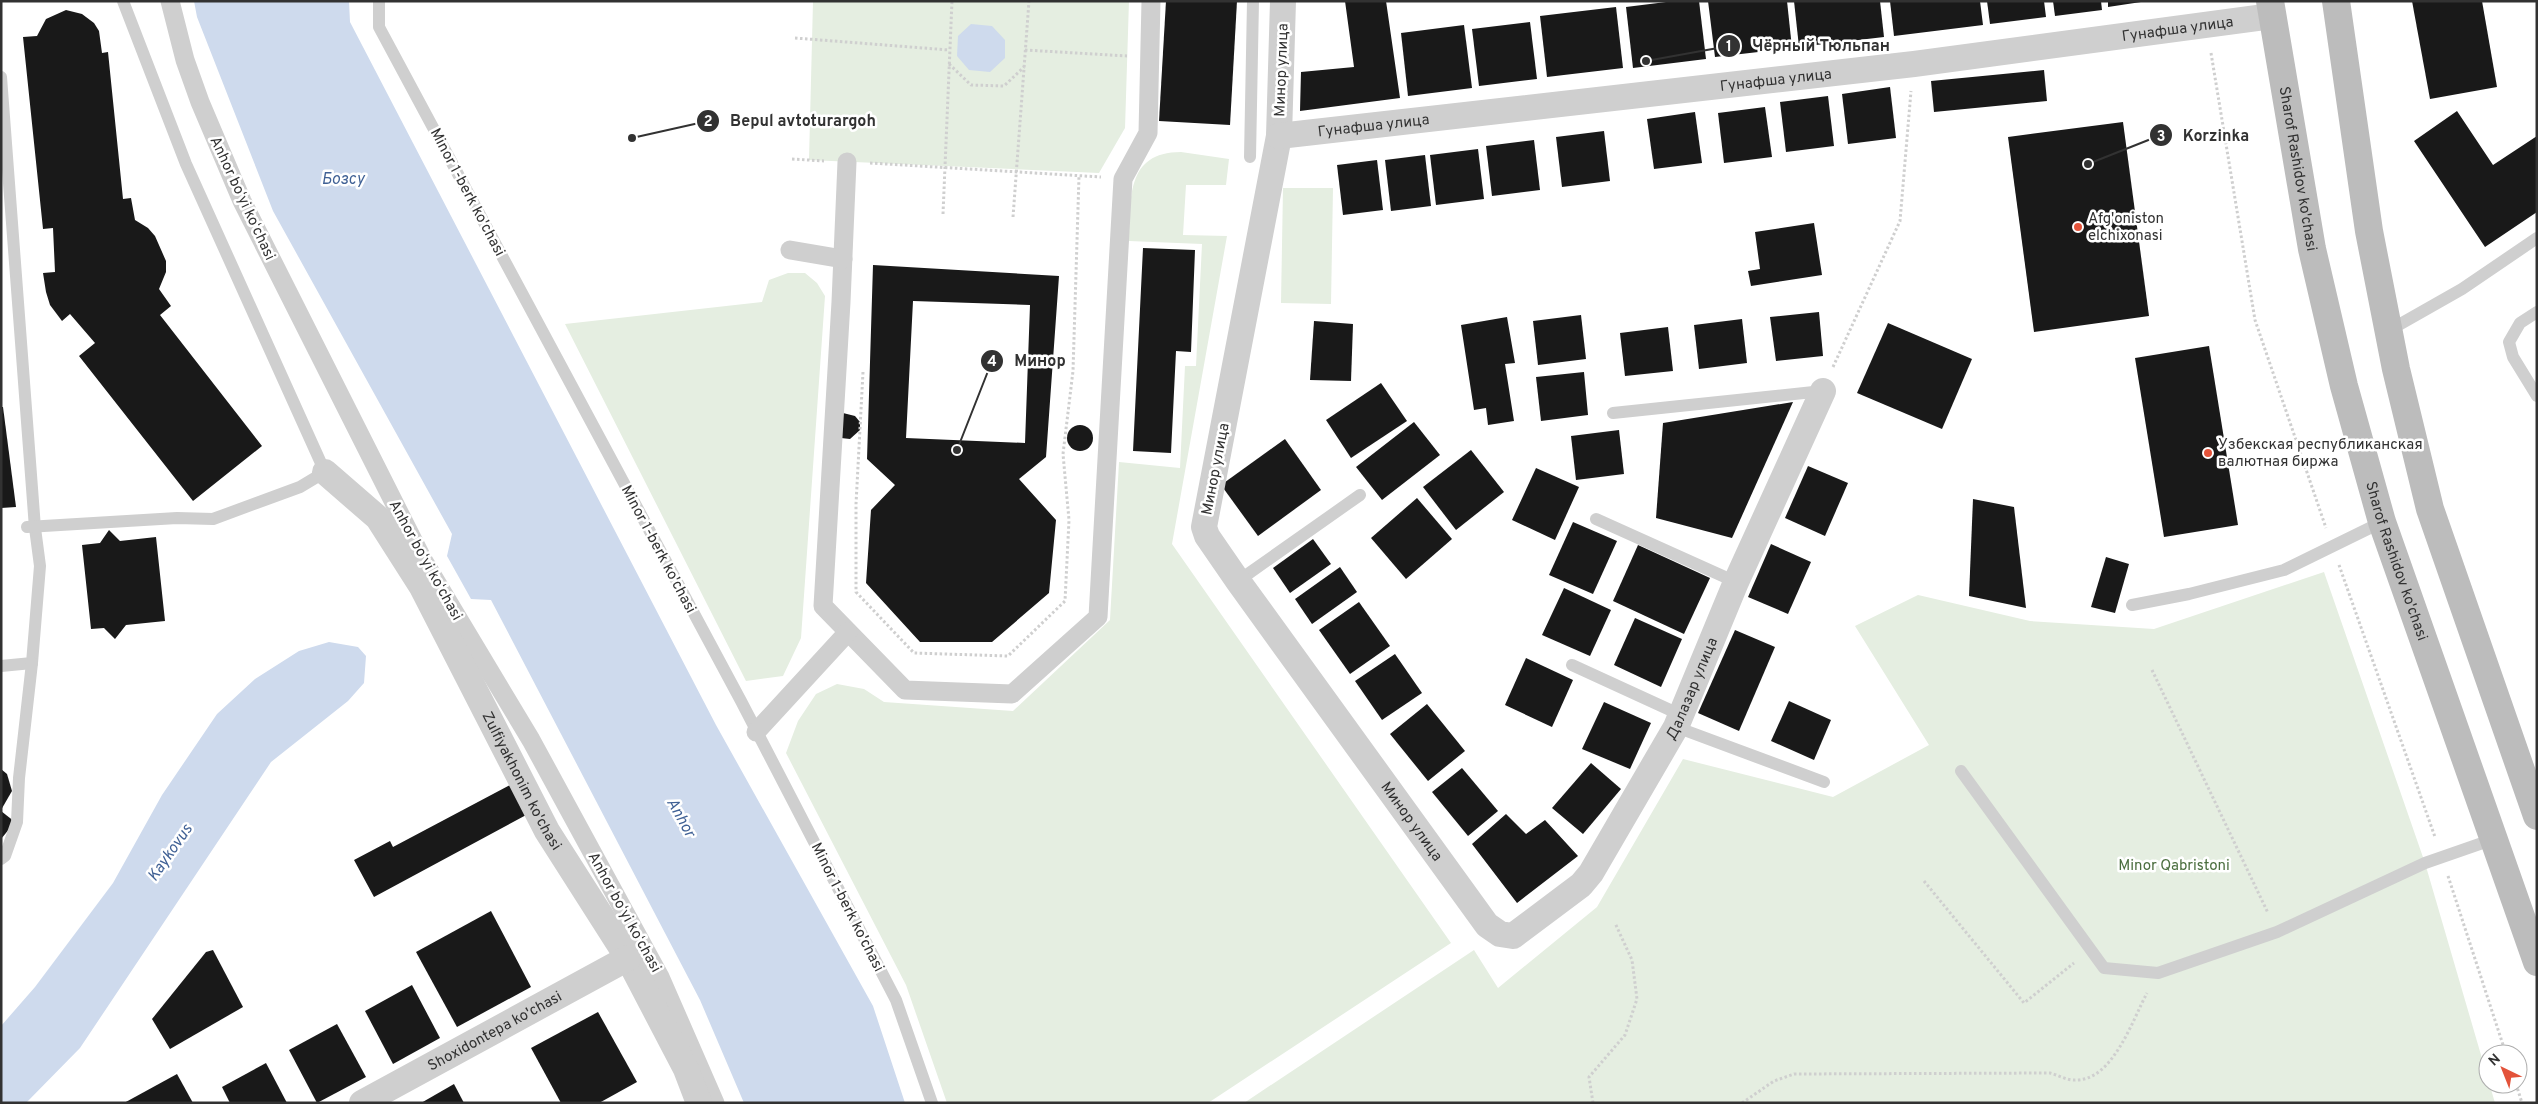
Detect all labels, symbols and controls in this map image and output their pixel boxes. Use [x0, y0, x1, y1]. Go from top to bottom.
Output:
street label: Гунафша улица [2121, 13, 2235, 47]
street label: Минор улица [1271, 23, 1294, 117]
callout: Чёрный Тюльпан [1717, 30, 1900, 61]
text: Чёрный Тюльпан [1752, 37, 1890, 57]
text: 1 [1726, 38, 1732, 57]
street label: Гунафша улица [1719, 65, 1833, 97]
street label: Sharof Rashidov ko'chasi [2274, 85, 2320, 253]
callout: Bepul avtoturargoh [695, 105, 886, 136]
street label: Гунафша улица [1317, 111, 1430, 143]
text: Bepul avtoturargoh [730, 112, 876, 132]
text: 2 [703, 113, 713, 132]
callout: Korzinka [2148, 120, 2260, 151]
street label: Minor 1-berk ko'chasi [425, 125, 509, 260]
text: Korzinka [2183, 127, 2249, 147]
text: 3 [2157, 128, 2166, 147]
street label: Anhor boʻyi koʻchasi [205, 134, 279, 264]
water label: Бозсу [322, 170, 366, 190]
place label: Afg'oniston elchixonasi [2088, 210, 2164, 246]
marker: Afg'oniston elchixonasi [2072, 221, 2084, 233]
callout: Минор [979, 345, 1076, 376]
text: Минор [1014, 352, 1066, 372]
text: 4 [987, 353, 997, 372]
street label: Минор улица [1198, 422, 1235, 517]
place label: Узбекская республиканская валютная биржа [2218, 436, 2423, 472]
marker: Узбекская республиканская валютная биржа [2202, 447, 2214, 459]
street label: Sharof Rashidov ko'chasi [2360, 480, 2431, 644]
street label: Minor 1-berk ko'chasi [616, 482, 700, 617]
street label: Anhor boʻyi koʻchasi [384, 497, 466, 624]
street label: Далазар улица [1662, 635, 1723, 744]
street label: Zulfiyakhonim ko'chasi [477, 709, 565, 854]
street label: Минор улица [1376, 779, 1446, 866]
water label: Anhor [661, 795, 700, 843]
water label: Kaykovus [144, 820, 198, 886]
street label: Minor 1-berk ko'chasi [806, 840, 887, 975]
street label: Anhor boʻyi koʻchasi [583, 849, 665, 976]
park label: Minor Qabristoni [2118, 857, 2230, 876]
street label: Shoxidontepa ko'chasi [425, 988, 566, 1076]
north arrow [2478, 1044, 2528, 1094]
text: N [2486, 1051, 2505, 1070]

